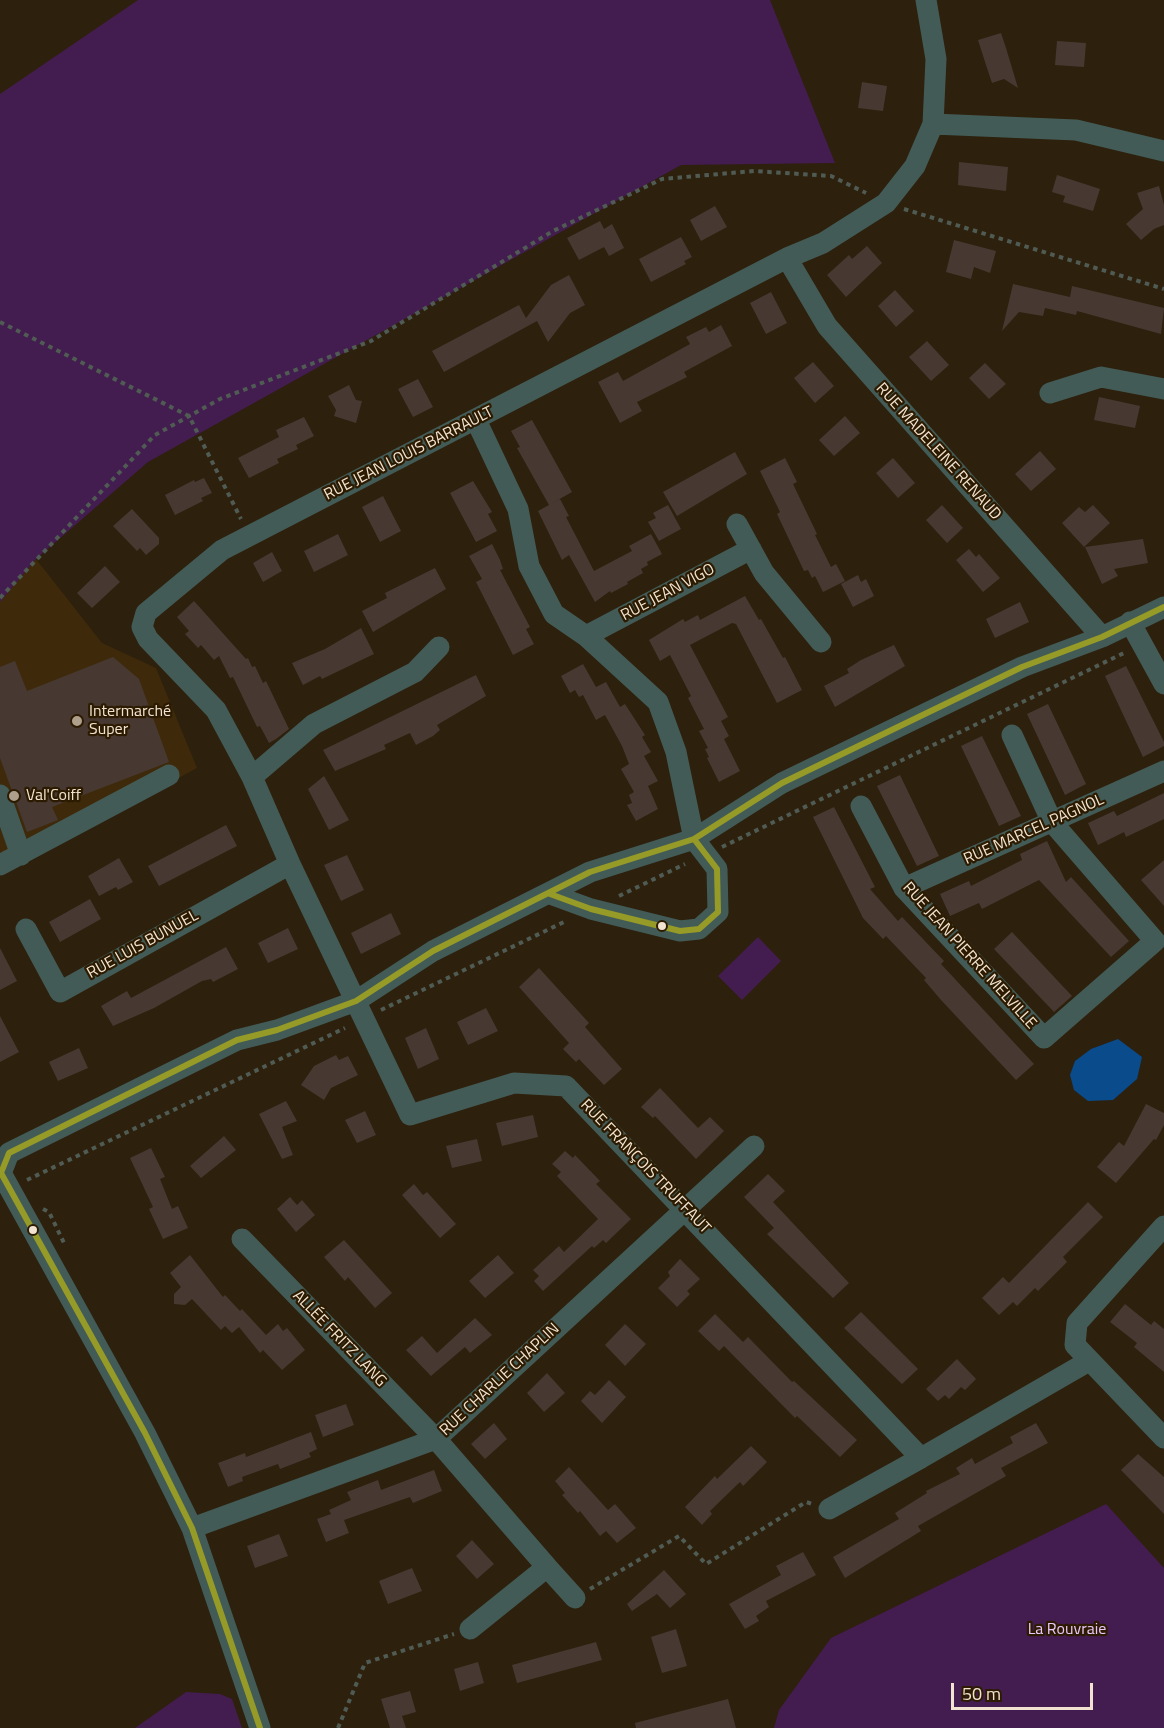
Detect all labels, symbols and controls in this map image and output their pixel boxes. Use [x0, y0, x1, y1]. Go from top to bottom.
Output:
street label: RUE MADELEINE RENAUD [871, 379, 1005, 525]
street label: RUE JEAN LOUIS BARRAULT [321, 403, 497, 505]
street label: RUE JEAN VIGO [618, 560, 718, 626]
place label: Intermarché Super [89, 702, 171, 740]
marker: Intermarché Super [70, 714, 84, 728]
place label: Val'Coiff [26, 786, 81, 806]
marker: Val'Coiff [7, 789, 21, 803]
street label: RUE MARCEL PAGNOL [961, 790, 1107, 870]
street label: RUE JEAN PIERRE MELVILLE [898, 879, 1040, 1033]
street label: RUE LUIS BUNUEL [84, 906, 202, 984]
unlabelled marker [656, 920, 668, 932]
street label: RUE FRANÇOIS TRUFFAUT [576, 1096, 714, 1238]
unlabelled marker [27, 1224, 39, 1236]
street label: ALLÉE FRITZ LANG [288, 1287, 390, 1391]
street label: RUE CHARLIE CHAPLIN [436, 1320, 564, 1440]
park label: La Rouvraie [1028, 1620, 1106, 1640]
scale bar [954, 1671, 1096, 1709]
text: 50 m [962, 1680, 1001, 1707]

